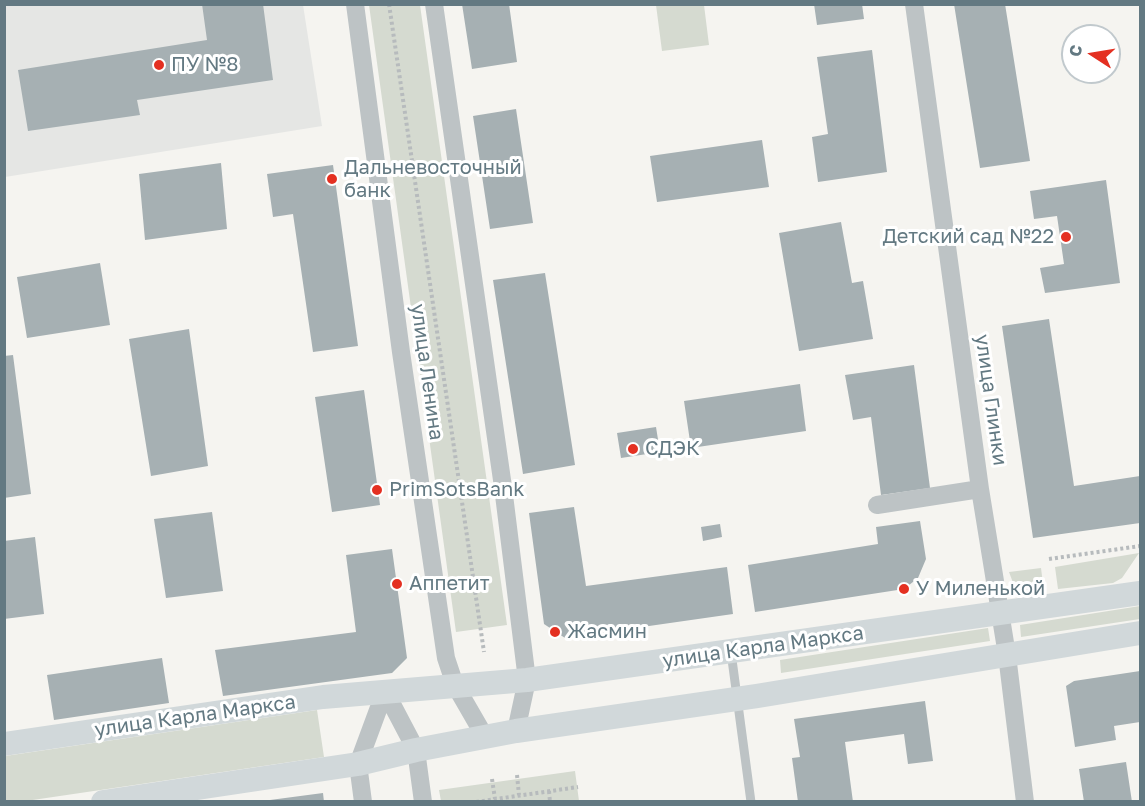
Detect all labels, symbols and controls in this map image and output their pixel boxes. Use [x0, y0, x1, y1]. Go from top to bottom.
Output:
north arrow [1061, 24, 1121, 84]
text: С [1064, 43, 1086, 58]
place label: ПУ №8 [171, 53, 238, 77]
marker: ПУ №8 [152, 58, 166, 72]
place label: Дальневосточный банк [344, 156, 522, 203]
marker: Дальневосточный банк [325, 172, 339, 186]
place label: Детский сад №22 [882, 225, 1054, 249]
marker: Детский сад №22 [1059, 230, 1073, 244]
street label: улица Ленина [406, 302, 448, 442]
street label: улица Глинки [970, 333, 1012, 467]
place label: СДЭК [645, 437, 700, 461]
marker: СДЭК [626, 442, 640, 456]
place label: PrimSotsBank [389, 478, 525, 502]
marker: PrimSotsBank [370, 483, 384, 497]
place label: Аппетит [409, 572, 490, 596]
marker: Аппетит [390, 577, 404, 591]
place label: У Миленькой [916, 577, 1045, 601]
marker: У Миленькой [897, 582, 911, 596]
place label: Жасмин [567, 620, 647, 644]
street label: улица Карла Маркса [661, 621, 865, 673]
marker: Жасмин [548, 625, 562, 639]
street label: улица Карла Маркса [93, 690, 297, 742]

